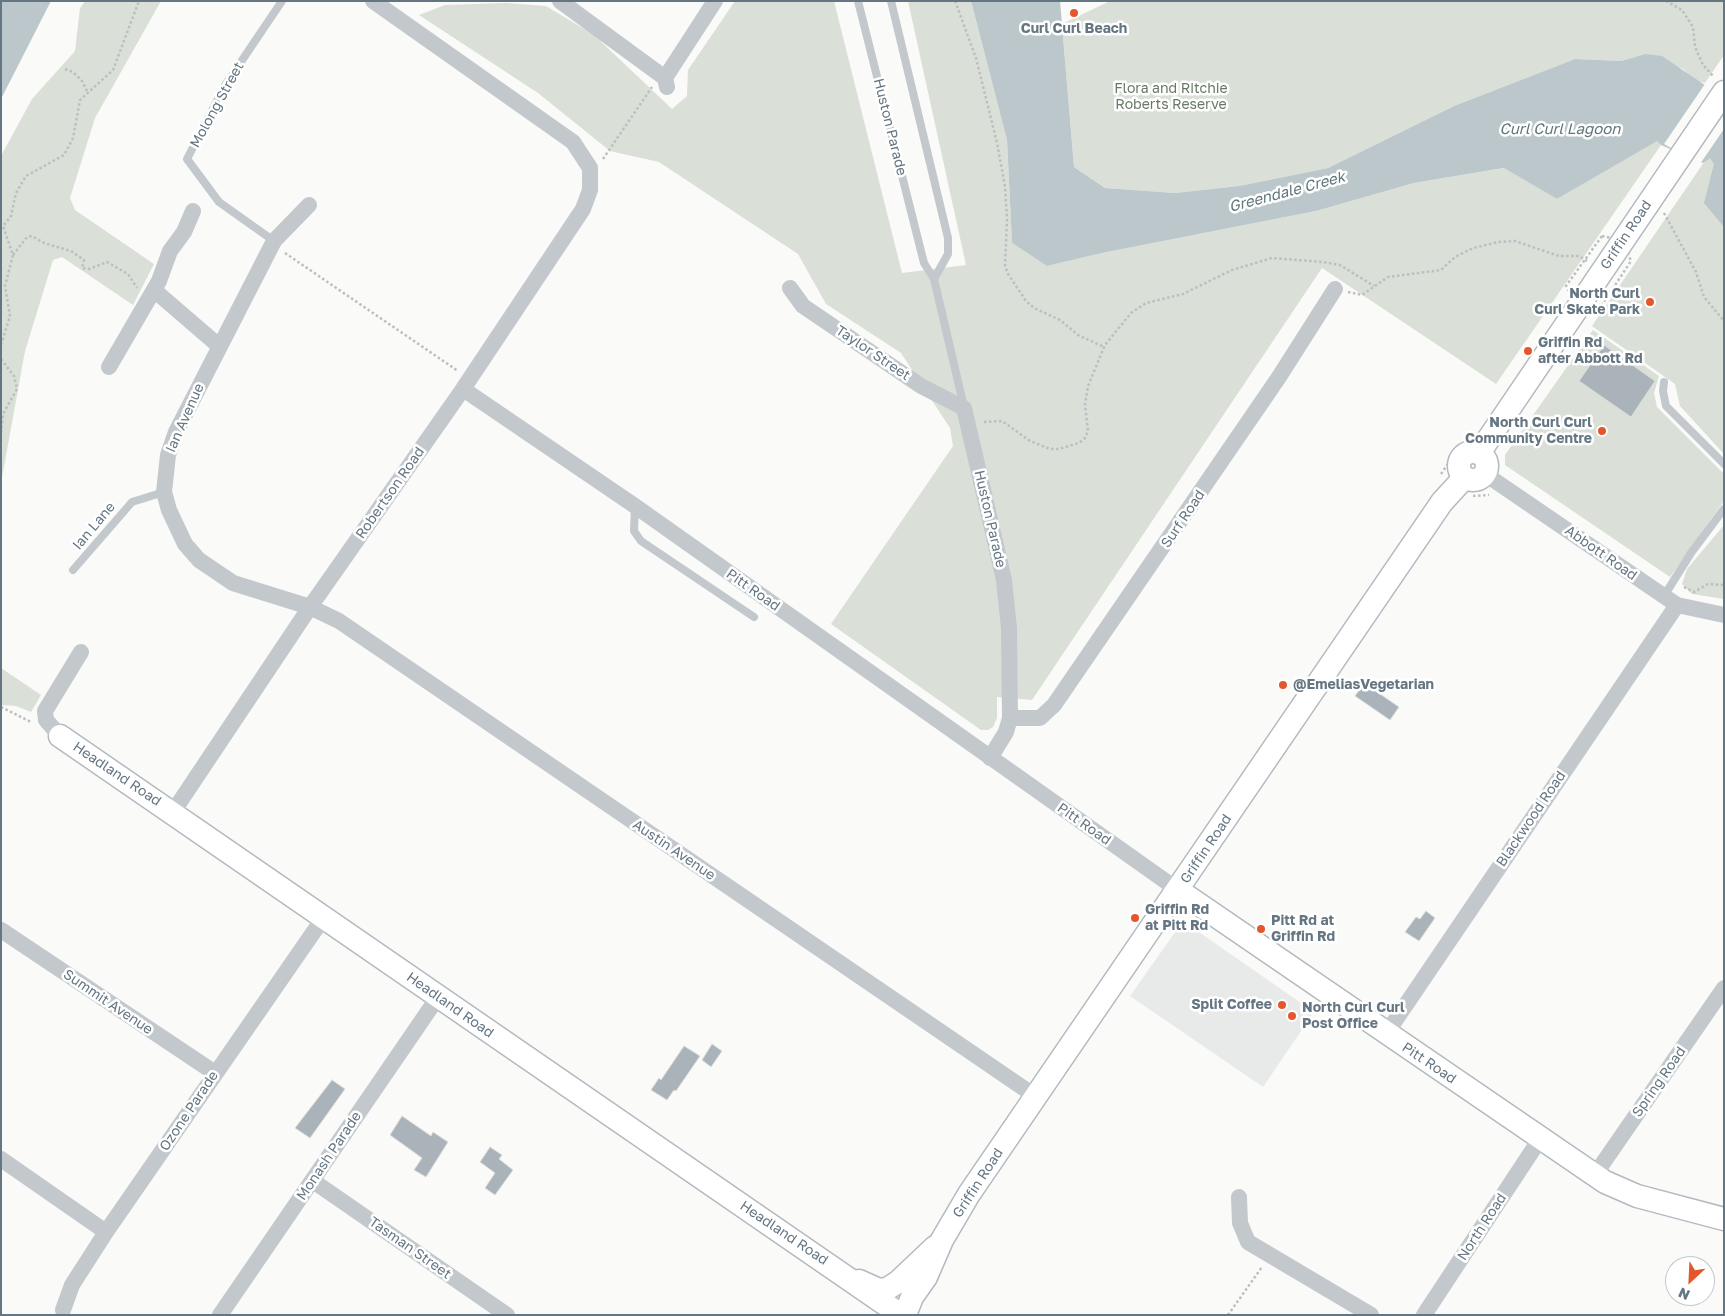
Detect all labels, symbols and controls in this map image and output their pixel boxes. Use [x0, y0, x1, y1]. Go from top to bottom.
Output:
marker: Curl Curl Beach [1068, 7, 1080, 19]
place label: Curl Curl Beach [1021, 21, 1127, 37]
street label: Molong Street [187, 59, 247, 151]
street label: Huston Parade [870, 77, 910, 177]
park label: Flora and Ritchie Roberts Reserve [1114, 81, 1228, 114]
water label: Curl Curl Lagoon [1500, 120, 1620, 138]
water label: Greendale Creek [1227, 168, 1347, 216]
street label: Griffin Road [1597, 197, 1655, 273]
place label: North Curl Curl Skate Park [1534, 286, 1640, 318]
marker: North Curl Curl Skate Park [1644, 296, 1656, 308]
street label: Taylor Street [833, 322, 913, 384]
place label: Griffin Rd after Abbott Rd [1538, 335, 1643, 368]
marker: Griffin Rd after Abbott Rd [1522, 345, 1534, 357]
street label: Ian Avenue [162, 381, 208, 455]
place label: North Curl Curl Community Centre [1465, 415, 1592, 448]
marker: North Curl Curl Community Centre [1596, 425, 1608, 437]
street label: Robertson Road [352, 444, 428, 542]
street label: Huston Parade [971, 469, 1009, 569]
street label: Surf Road [1158, 487, 1208, 551]
street label: Ian Lane [69, 499, 119, 553]
street label: Abbott Road [1562, 522, 1640, 584]
street label: Pitt Road [723, 565, 783, 615]
place label: @EmeliasVegetarian [1293, 677, 1434, 693]
marker: @EmeliasVegetarian [1277, 679, 1289, 691]
street label: Headland Road [70, 738, 164, 810]
street label: Blackwood Road [1493, 768, 1569, 870]
street label: Pitt Road [1054, 799, 1114, 849]
street label: Griffin Road [1177, 811, 1235, 887]
street label: Austin Avenue [630, 816, 718, 884]
place label: Griffin Rd at Pitt Rd [1145, 902, 1209, 934]
marker: Griffin Rd at Pitt Rd [1129, 912, 1141, 924]
place label: Pitt Rd at Griffin Rd [1271, 913, 1335, 946]
marker: Pitt Rd at Griffin Rd [1255, 923, 1267, 935]
street label: Summit Avenue [60, 966, 156, 1038]
street label: Headland Road [403, 969, 497, 1041]
place label: Split Coffee [1191, 997, 1272, 1013]
marker: Split Coffee [1276, 999, 1288, 1011]
place label: North Curl Curl Post Office [1302, 1000, 1405, 1032]
marker: North Curl Curl Post Office [1286, 1010, 1298, 1022]
street label: Pitt Road [1399, 1039, 1459, 1087]
street label: Spring Road [1629, 1044, 1689, 1120]
street label: Ozone Parade [156, 1068, 222, 1154]
street label: Monash Parade [293, 1108, 365, 1204]
street label: Griffin Road [949, 1145, 1007, 1221]
street label: North Road [1454, 1190, 1510, 1264]
street label: Headland Road [737, 1197, 831, 1269]
street label: Tasman Street [366, 1213, 454, 1283]
north arrow [1665, 1256, 1715, 1306]
text: N [1675, 1284, 1692, 1304]

